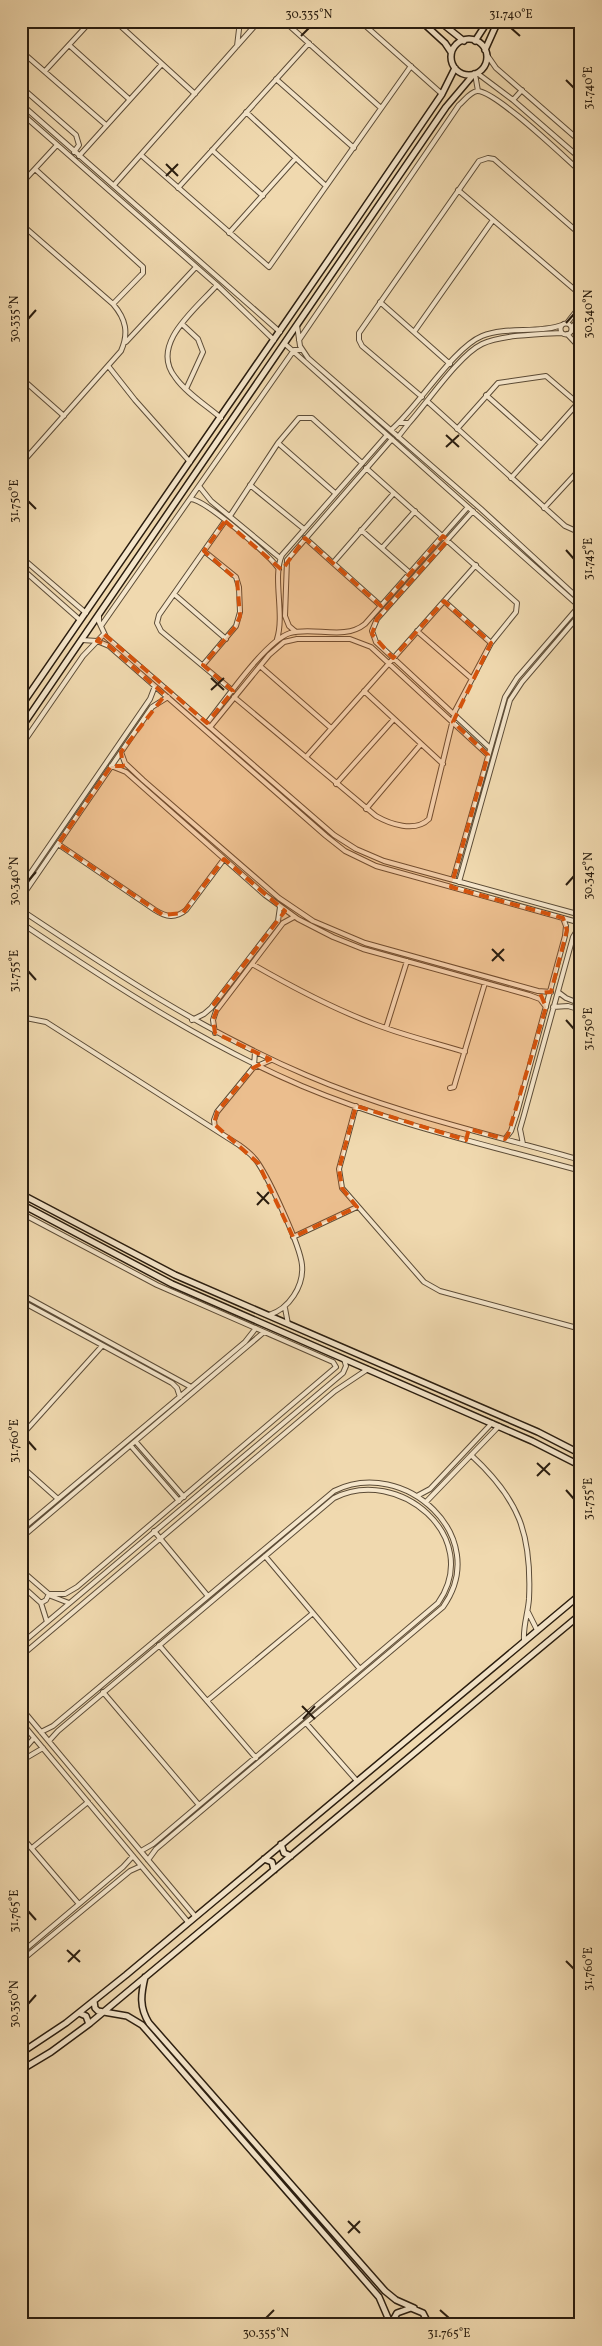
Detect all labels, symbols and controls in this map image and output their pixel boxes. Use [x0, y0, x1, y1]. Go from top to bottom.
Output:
text: 30.335°N [286, 7, 333, 23]
text: 31.740°E [489, 7, 533, 23]
text: 31.740°E [581, 66, 597, 110]
text: 30.340°N [581, 289, 597, 338]
text: 30.335°N [7, 295, 23, 342]
text: 31.750°E [7, 479, 23, 523]
text: 31.745°E [581, 538, 597, 580]
text: 30.345°N [581, 852, 597, 900]
text: 30.340°N [7, 856, 23, 905]
text: 31.755°E [7, 950, 23, 992]
text: 31.750°E [581, 1007, 597, 1051]
text: 31.760°E [7, 1419, 23, 1463]
text: 31.755°E [581, 1478, 597, 1520]
text: 31.765°E [7, 1890, 23, 1932]
text: 31.760°E [581, 1947, 597, 1991]
text: 30.350°N [7, 1980, 23, 2028]
text: 30.355°N [243, 2326, 289, 2342]
text: 31.765°E [428, 2326, 470, 2342]

